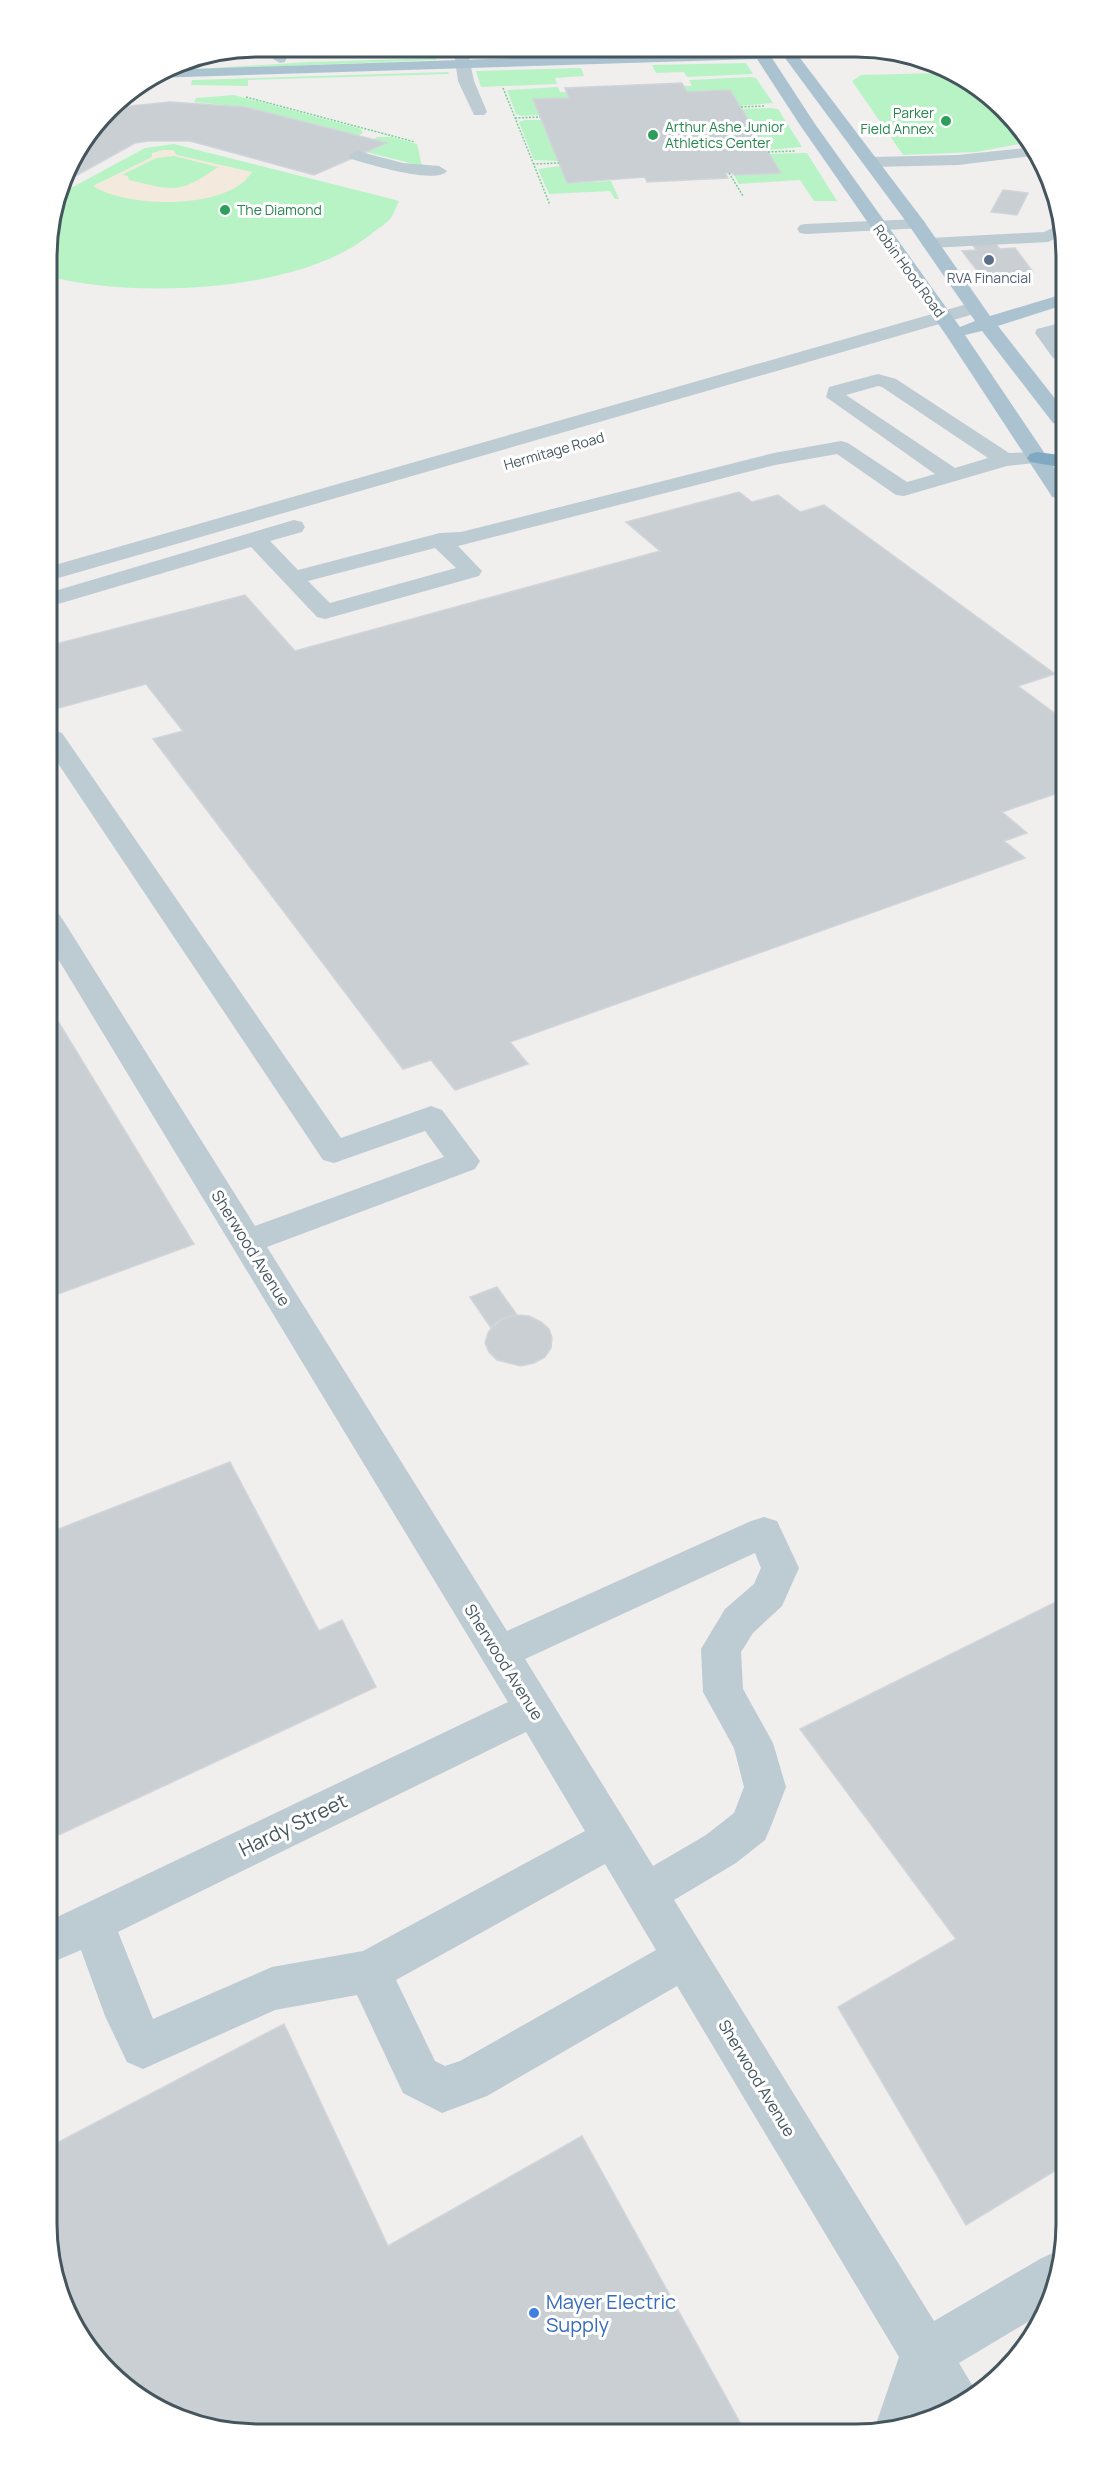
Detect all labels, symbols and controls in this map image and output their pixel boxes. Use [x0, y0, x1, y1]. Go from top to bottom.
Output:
place label: Parker Field Annex [860, 103, 935, 138]
marker: Parker Field Annex [939, 114, 953, 128]
place label: Arthur Ashe Junior Athletics Center [665, 117, 784, 152]
marker: Arthur Ashe Junior Athletics Center [646, 128, 660, 142]
place label: The Diamond [237, 200, 322, 219]
marker: The Diamond [218, 203, 232, 217]
street label: Robin Hood Road [869, 221, 949, 321]
marker: RVA Financial [982, 253, 996, 267]
place label: RVA Financial [947, 268, 1031, 287]
street label: Hermitage Road [501, 427, 606, 474]
street label: Sherwood Avenue [206, 1186, 296, 1310]
street label: Sherwood Avenue [459, 1600, 549, 1724]
street label: Hardy Street [234, 1787, 351, 1862]
street label: Sherwood Avenue [713, 2015, 801, 2141]
place label: Mayer Electric Supply [546, 2288, 676, 2338]
marker: Mayer Electric Supply [527, 2306, 541, 2320]

